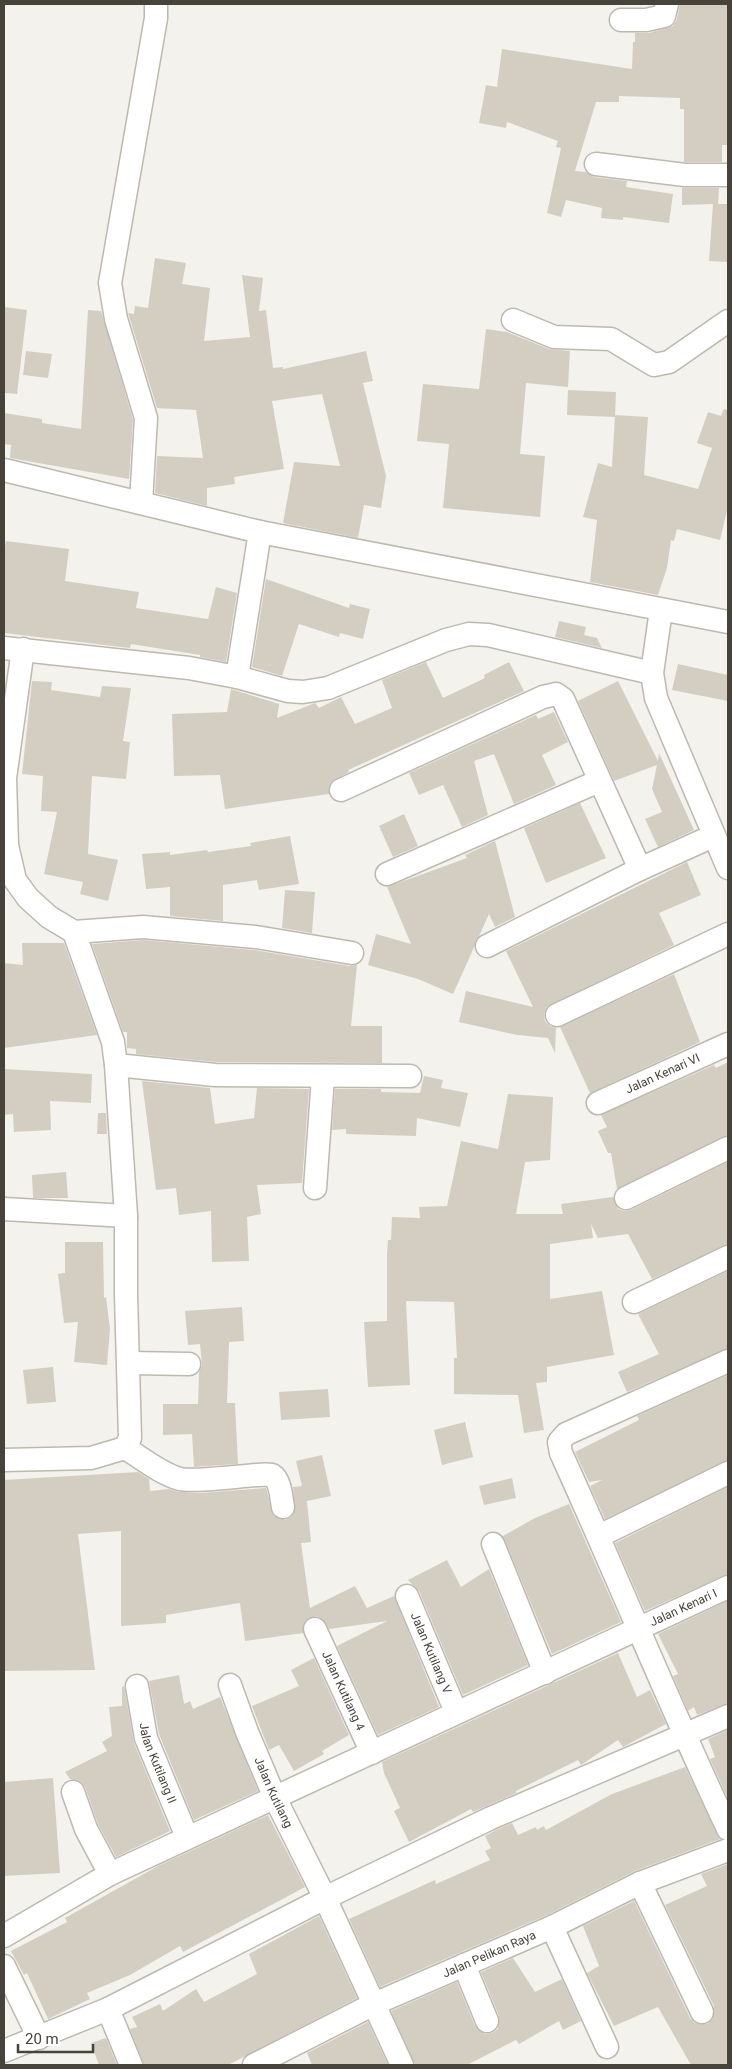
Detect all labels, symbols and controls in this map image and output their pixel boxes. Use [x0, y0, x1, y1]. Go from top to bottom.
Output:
street label: Jalan Kenari VI [623, 1051, 702, 1097]
street label: Jalan Kenari I [648, 1586, 719, 1629]
street label: Jalan Kutilang V [408, 1611, 455, 1696]
street label: Jalan Kutilang 4 [319, 1649, 368, 1733]
street label: Jalan Kutilang II [136, 1722, 179, 1805]
street label: Jalan Kutilang [252, 1755, 296, 1830]
street label: Jalan Pelikan Raya [440, 1928, 538, 1981]
scale bar [18, 2022, 92, 2054]
text: 20 m [25, 2030, 59, 2048]

